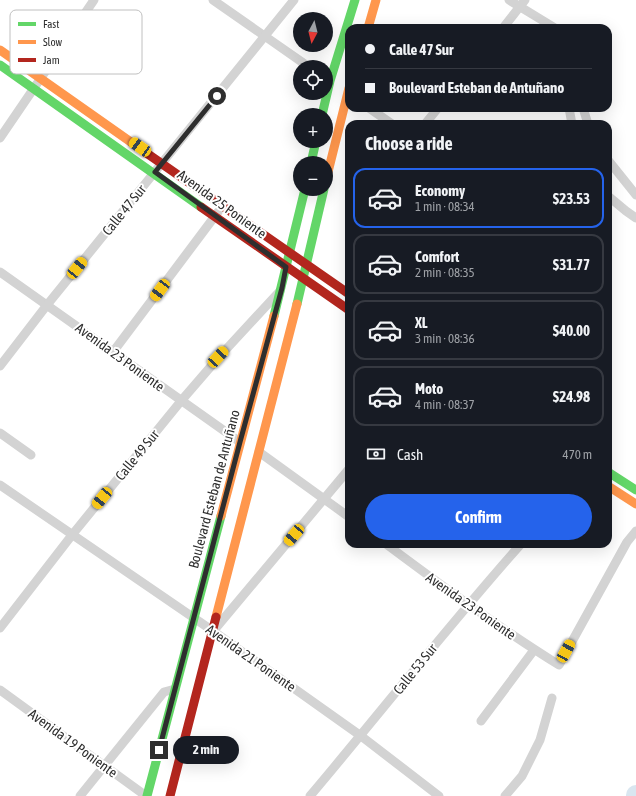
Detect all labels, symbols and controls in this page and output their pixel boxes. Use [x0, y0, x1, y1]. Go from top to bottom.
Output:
legend [10, 10, 142, 74]
north arrow [293, 12, 333, 52]
map controls [293, 12, 333, 196]
text: Fast [43, 18, 59, 30]
text: Slow [43, 36, 62, 48]
text: Calle 47 Sur [389, 41, 454, 58]
text: Jam [43, 54, 60, 66]
button: locate [293, 60, 333, 100]
text: Boulevard Esteban de Antuñano [389, 79, 564, 96]
route start [208, 87, 226, 105]
button: + [293, 108, 333, 148]
text: Choose a ride [365, 133, 453, 154]
car [127, 135, 153, 159]
button: − [293, 156, 333, 196]
street label: Avenida 25 Poniente [175, 166, 269, 242]
icon: car [367, 180, 403, 216]
street label: Calle 47 Sur [99, 181, 150, 238]
text: Economy [415, 182, 465, 199]
text: $23.53 [553, 190, 590, 207]
text: 1 min · 08:34 [415, 199, 475, 214]
icon: car [367, 246, 403, 282]
text: Comfort [415, 248, 459, 265]
car [65, 255, 89, 281]
text: $31.77 [553, 256, 590, 273]
text: 2 min · 08:35 [415, 265, 475, 280]
car [148, 277, 172, 303]
icon: car [367, 312, 403, 348]
text: XL [415, 314, 428, 331]
street label: Avenida 23 Poniente [73, 319, 167, 395]
text: $40.00 [553, 322, 590, 339]
text: 3 min · 08:36 [415, 331, 475, 346]
car [205, 344, 231, 370]
icon: car [367, 378, 403, 414]
text: Moto [415, 380, 443, 397]
text: $24.98 [553, 388, 590, 405]
text: 4 min · 08:37 [415, 397, 475, 412]
street label: Boulevard Esteban de Antuñano [185, 408, 243, 570]
street label: Calle 49 Sur [112, 426, 163, 483]
icon: cash [365, 443, 387, 465]
text: Cash [397, 446, 423, 463]
text: 470 m [563, 447, 592, 462]
car [90, 485, 114, 511]
button: Confirm [365, 494, 592, 540]
car [282, 522, 306, 548]
street label: Avenida 23 Poniente [423, 569, 519, 643]
street label: Avenida 21 Poniente [203, 621, 299, 695]
car [555, 638, 577, 664]
street label: Calle 53 Sur [390, 640, 441, 697]
street label: Avenida 19 Poniente [26, 705, 120, 781]
callout: 2 min [173, 736, 239, 764]
route end [150, 741, 168, 759]
text: 2 min [193, 742, 219, 757]

